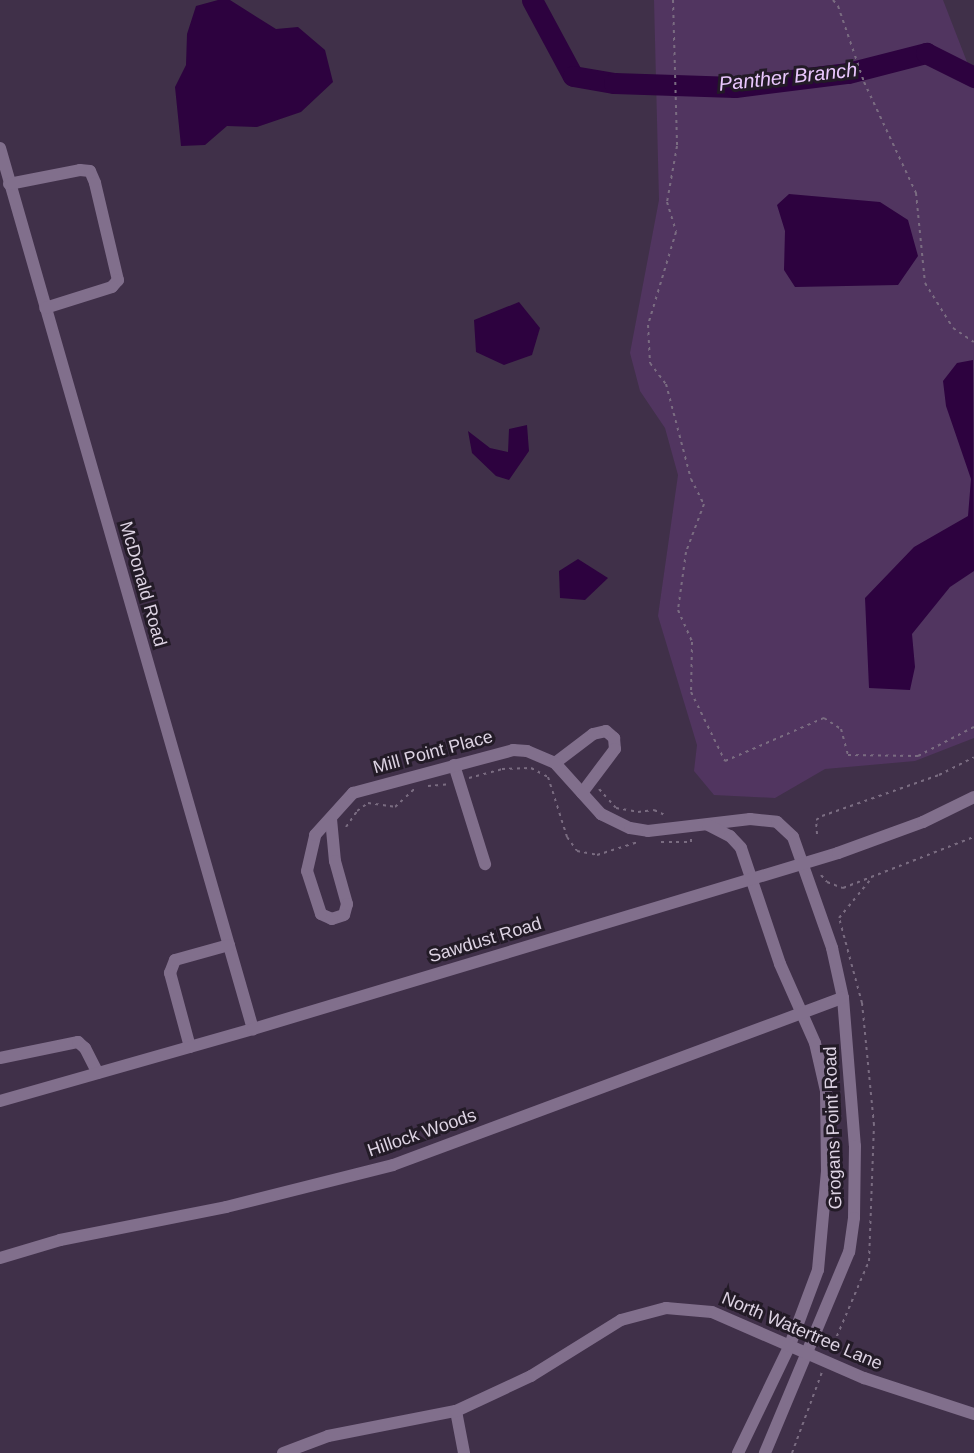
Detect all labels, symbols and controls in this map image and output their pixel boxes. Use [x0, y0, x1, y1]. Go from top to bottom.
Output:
water label: Panther Branch [718, 58, 858, 96]
street label: McDonald Road [115, 519, 171, 649]
street label: Mill Point Place [371, 726, 495, 778]
street label: Sawdust Road [426, 913, 544, 967]
street label: Grogans Point Road [819, 1046, 847, 1210]
street label: Hillock Woods [365, 1104, 479, 1162]
street label: North Watertree Lane [718, 1287, 886, 1375]

